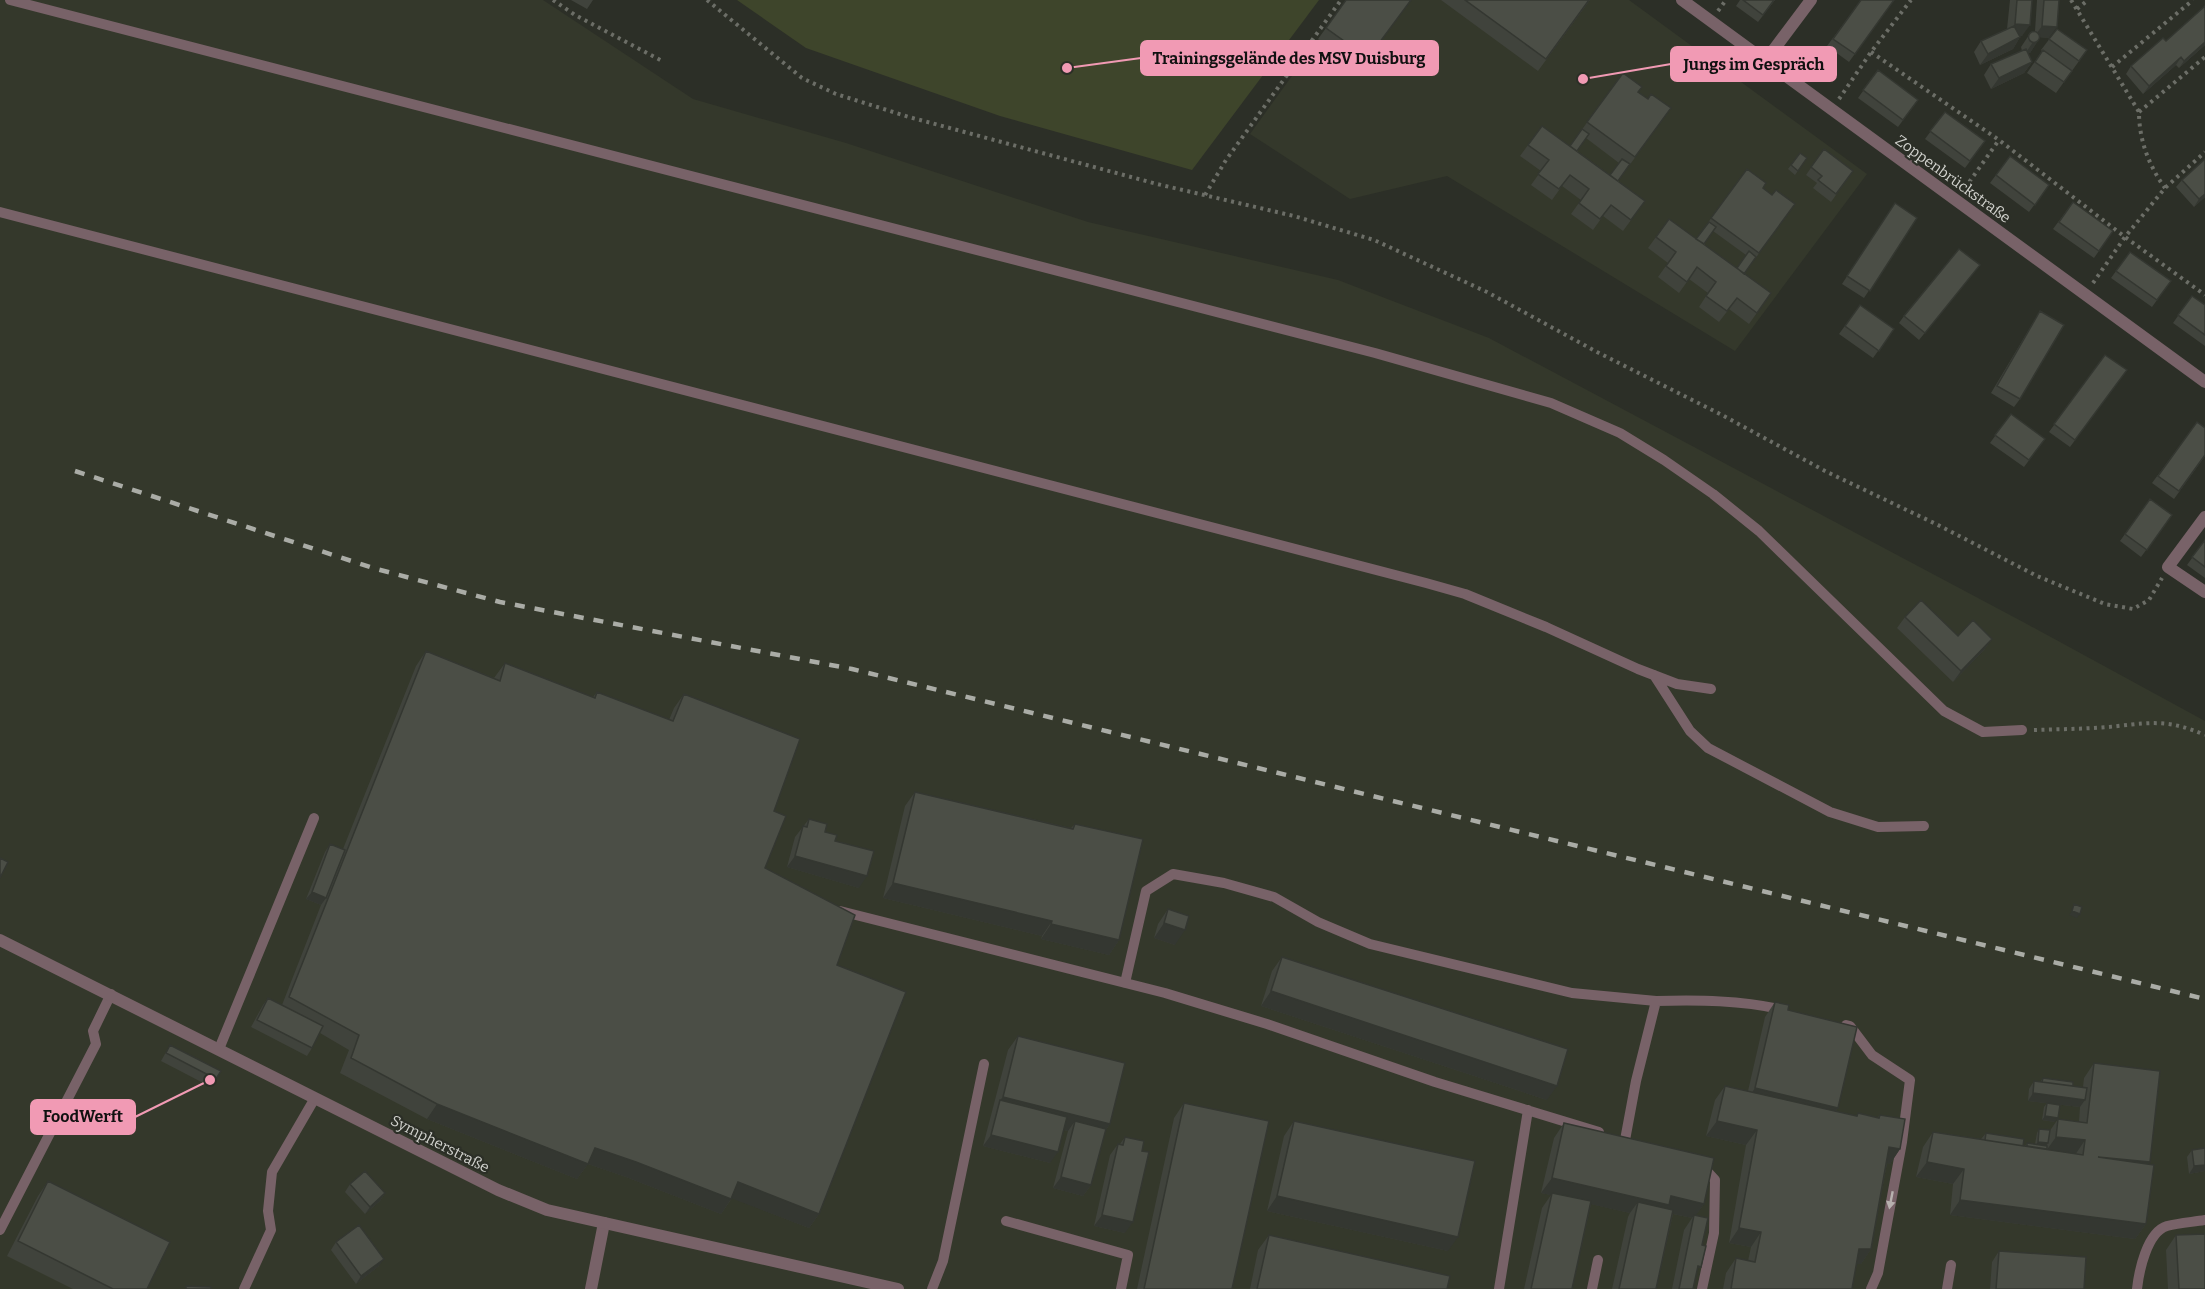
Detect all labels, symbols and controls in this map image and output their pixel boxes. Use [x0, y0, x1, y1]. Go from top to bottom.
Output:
callout: Trainingsgelände des MSV Duisburg [1141, 41, 1438, 75]
callout: Jungs im Gespräch [1671, 47, 1836, 81]
text: Trainingsgelände des MSV Duisburg [1153, 49, 1426, 68]
text: Jungs im Gespräch [1683, 55, 1824, 74]
street label: Zoppenbrückstraße [1892, 131, 2014, 227]
callout: FoodWerft [31, 1100, 135, 1134]
text: FoodWerft [43, 1107, 124, 1126]
street label: Sympherstraße [388, 1111, 492, 1177]
one-way arrow [1886, 1190, 1895, 1209]

